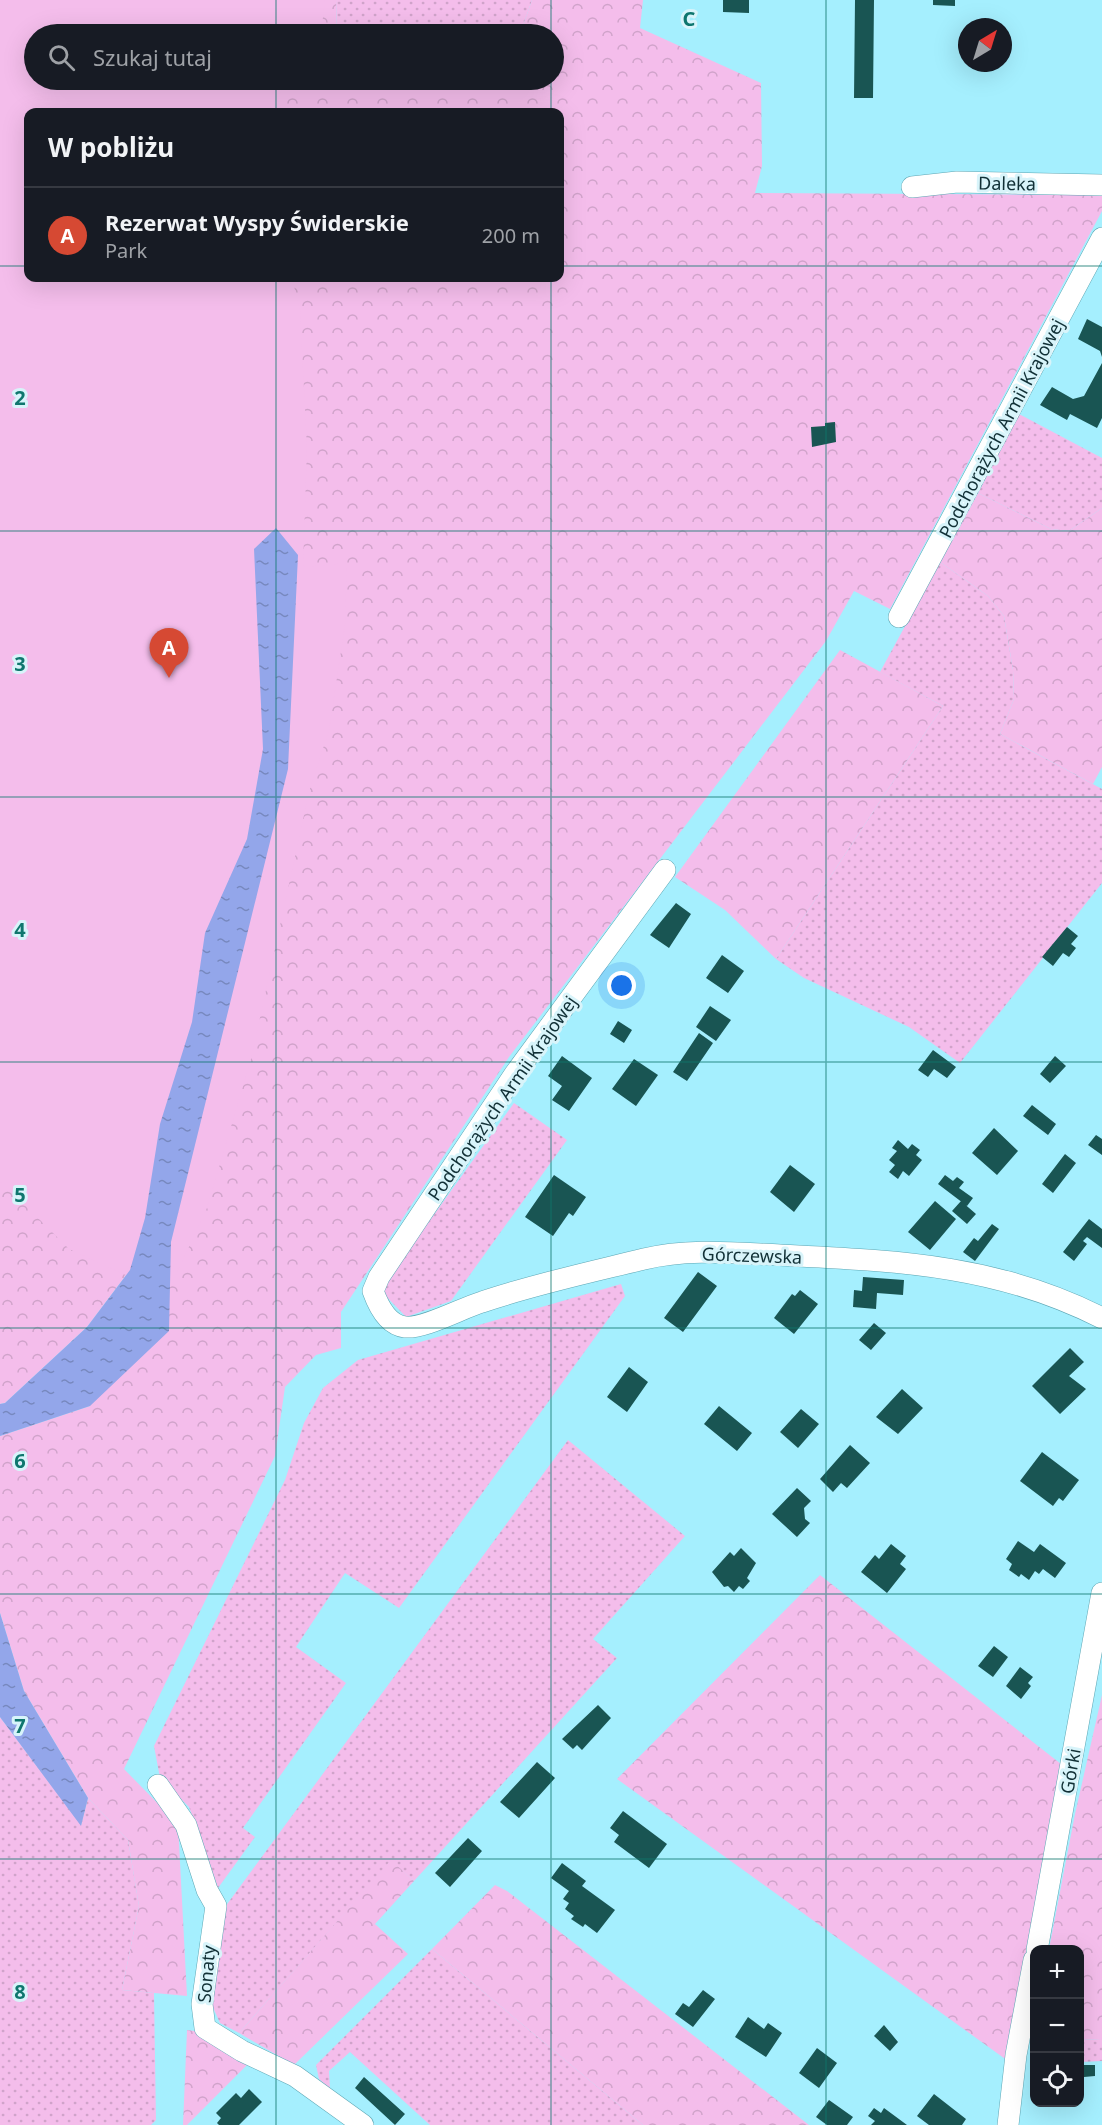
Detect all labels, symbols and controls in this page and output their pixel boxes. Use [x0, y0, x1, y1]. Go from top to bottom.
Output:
text: C [683, 5, 696, 32]
north arrow [958, 18, 1012, 72]
search box [24, 24, 564, 90]
icon: search [45, 41, 78, 74]
text: Szukaj tutaj [93, 42, 212, 72]
text: W pobliżu [48, 129, 174, 165]
street label: Daleka [978, 170, 1036, 196]
text: Rezerwat Wyspy Świderskie [105, 207, 409, 237]
text: A [61, 222, 74, 249]
text: 200 m [482, 222, 540, 249]
text: Park [105, 237, 147, 264]
street label: Podchorążych Armii Krajowej [933, 314, 1069, 542]
text: 2 [14, 384, 26, 411]
pin: A [150, 628, 188, 678]
text: 3 [14, 650, 26, 677]
text: 4 [14, 916, 26, 943]
your location [607, 971, 636, 1000]
street label: Podchorążych Armii Krajowej [422, 991, 582, 1205]
text: 5 [14, 1181, 26, 1208]
street label: Górczewska [701, 1241, 803, 1269]
text: 6 [14, 1447, 26, 1474]
text: 7 [14, 1712, 26, 1739]
street label: Górki [1054, 1746, 1086, 1796]
street label: Sonaty [192, 1943, 221, 2004]
map controls [1030, 1945, 1084, 2107]
button: + [1030, 1945, 1084, 1999]
text: 8 [14, 1978, 26, 2005]
button: − [1030, 1999, 1084, 2053]
button: locate [1030, 2053, 1084, 2107]

